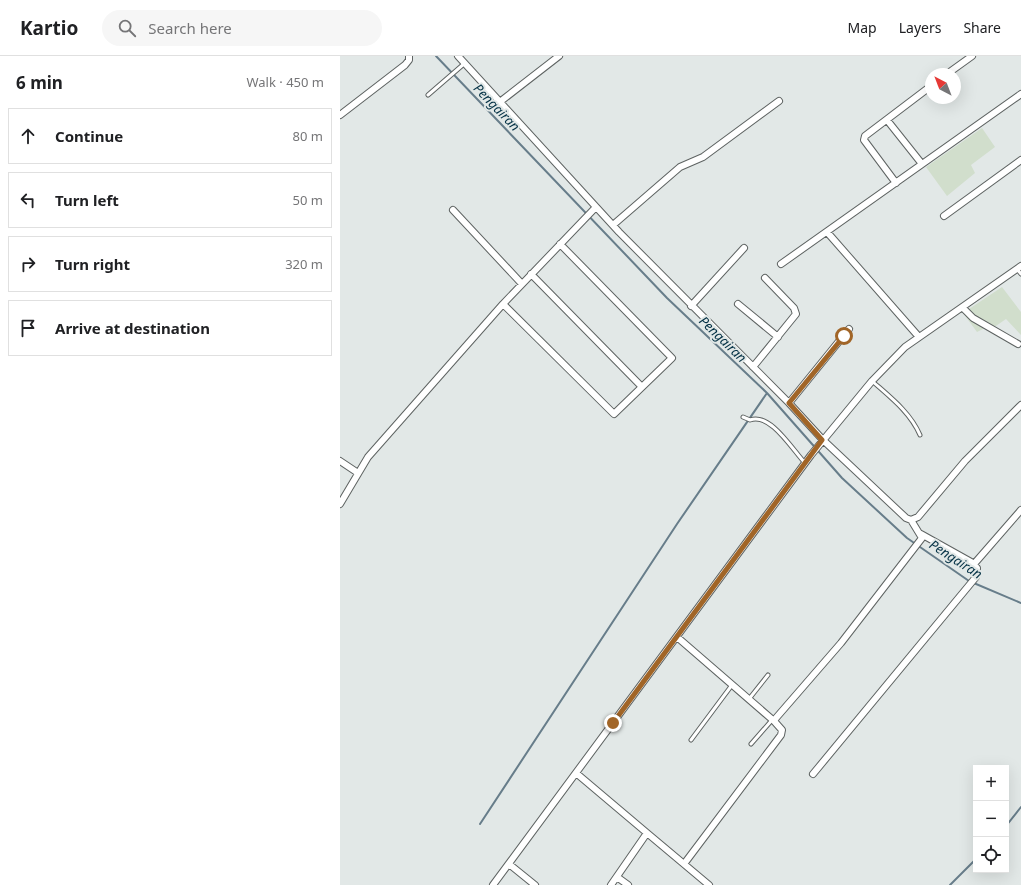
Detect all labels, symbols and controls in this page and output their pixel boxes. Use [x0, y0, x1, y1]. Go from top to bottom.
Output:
search box [102, 10, 382, 46]
text: Kartio [20, 15, 78, 41]
icon: search [116, 17, 138, 39]
text: Search here [148, 18, 232, 38]
text: Map [848, 18, 877, 37]
text: Layers [899, 18, 941, 37]
text: Share [963, 18, 1001, 37]
north arrow [925, 68, 961, 104]
text: 6 min [16, 71, 63, 94]
text: Walk · 450 m [246, 73, 324, 91]
water label: Pengairan [470, 79, 524, 135]
icon: ahead [17, 125, 39, 147]
text: Continue [55, 126, 123, 146]
text: 80 m [293, 127, 323, 145]
icon: left [17, 189, 39, 211]
text: Turn left [55, 190, 119, 210]
text: 50 m [293, 191, 323, 209]
icon: right [17, 253, 39, 275]
text: Turn right [55, 254, 130, 274]
text: 320 m [285, 255, 323, 273]
water label: Pengairan [695, 312, 751, 366]
icon: arrive [17, 317, 39, 339]
text: Arrive at destination [55, 318, 210, 338]
route start [835, 327, 853, 345]
water label: Pengairan [926, 535, 986, 583]
route end [604, 714, 622, 732]
map controls [973, 765, 1009, 873]
button: + [973, 765, 1009, 801]
button: − [973, 801, 1009, 837]
button: locate [973, 837, 1009, 873]

